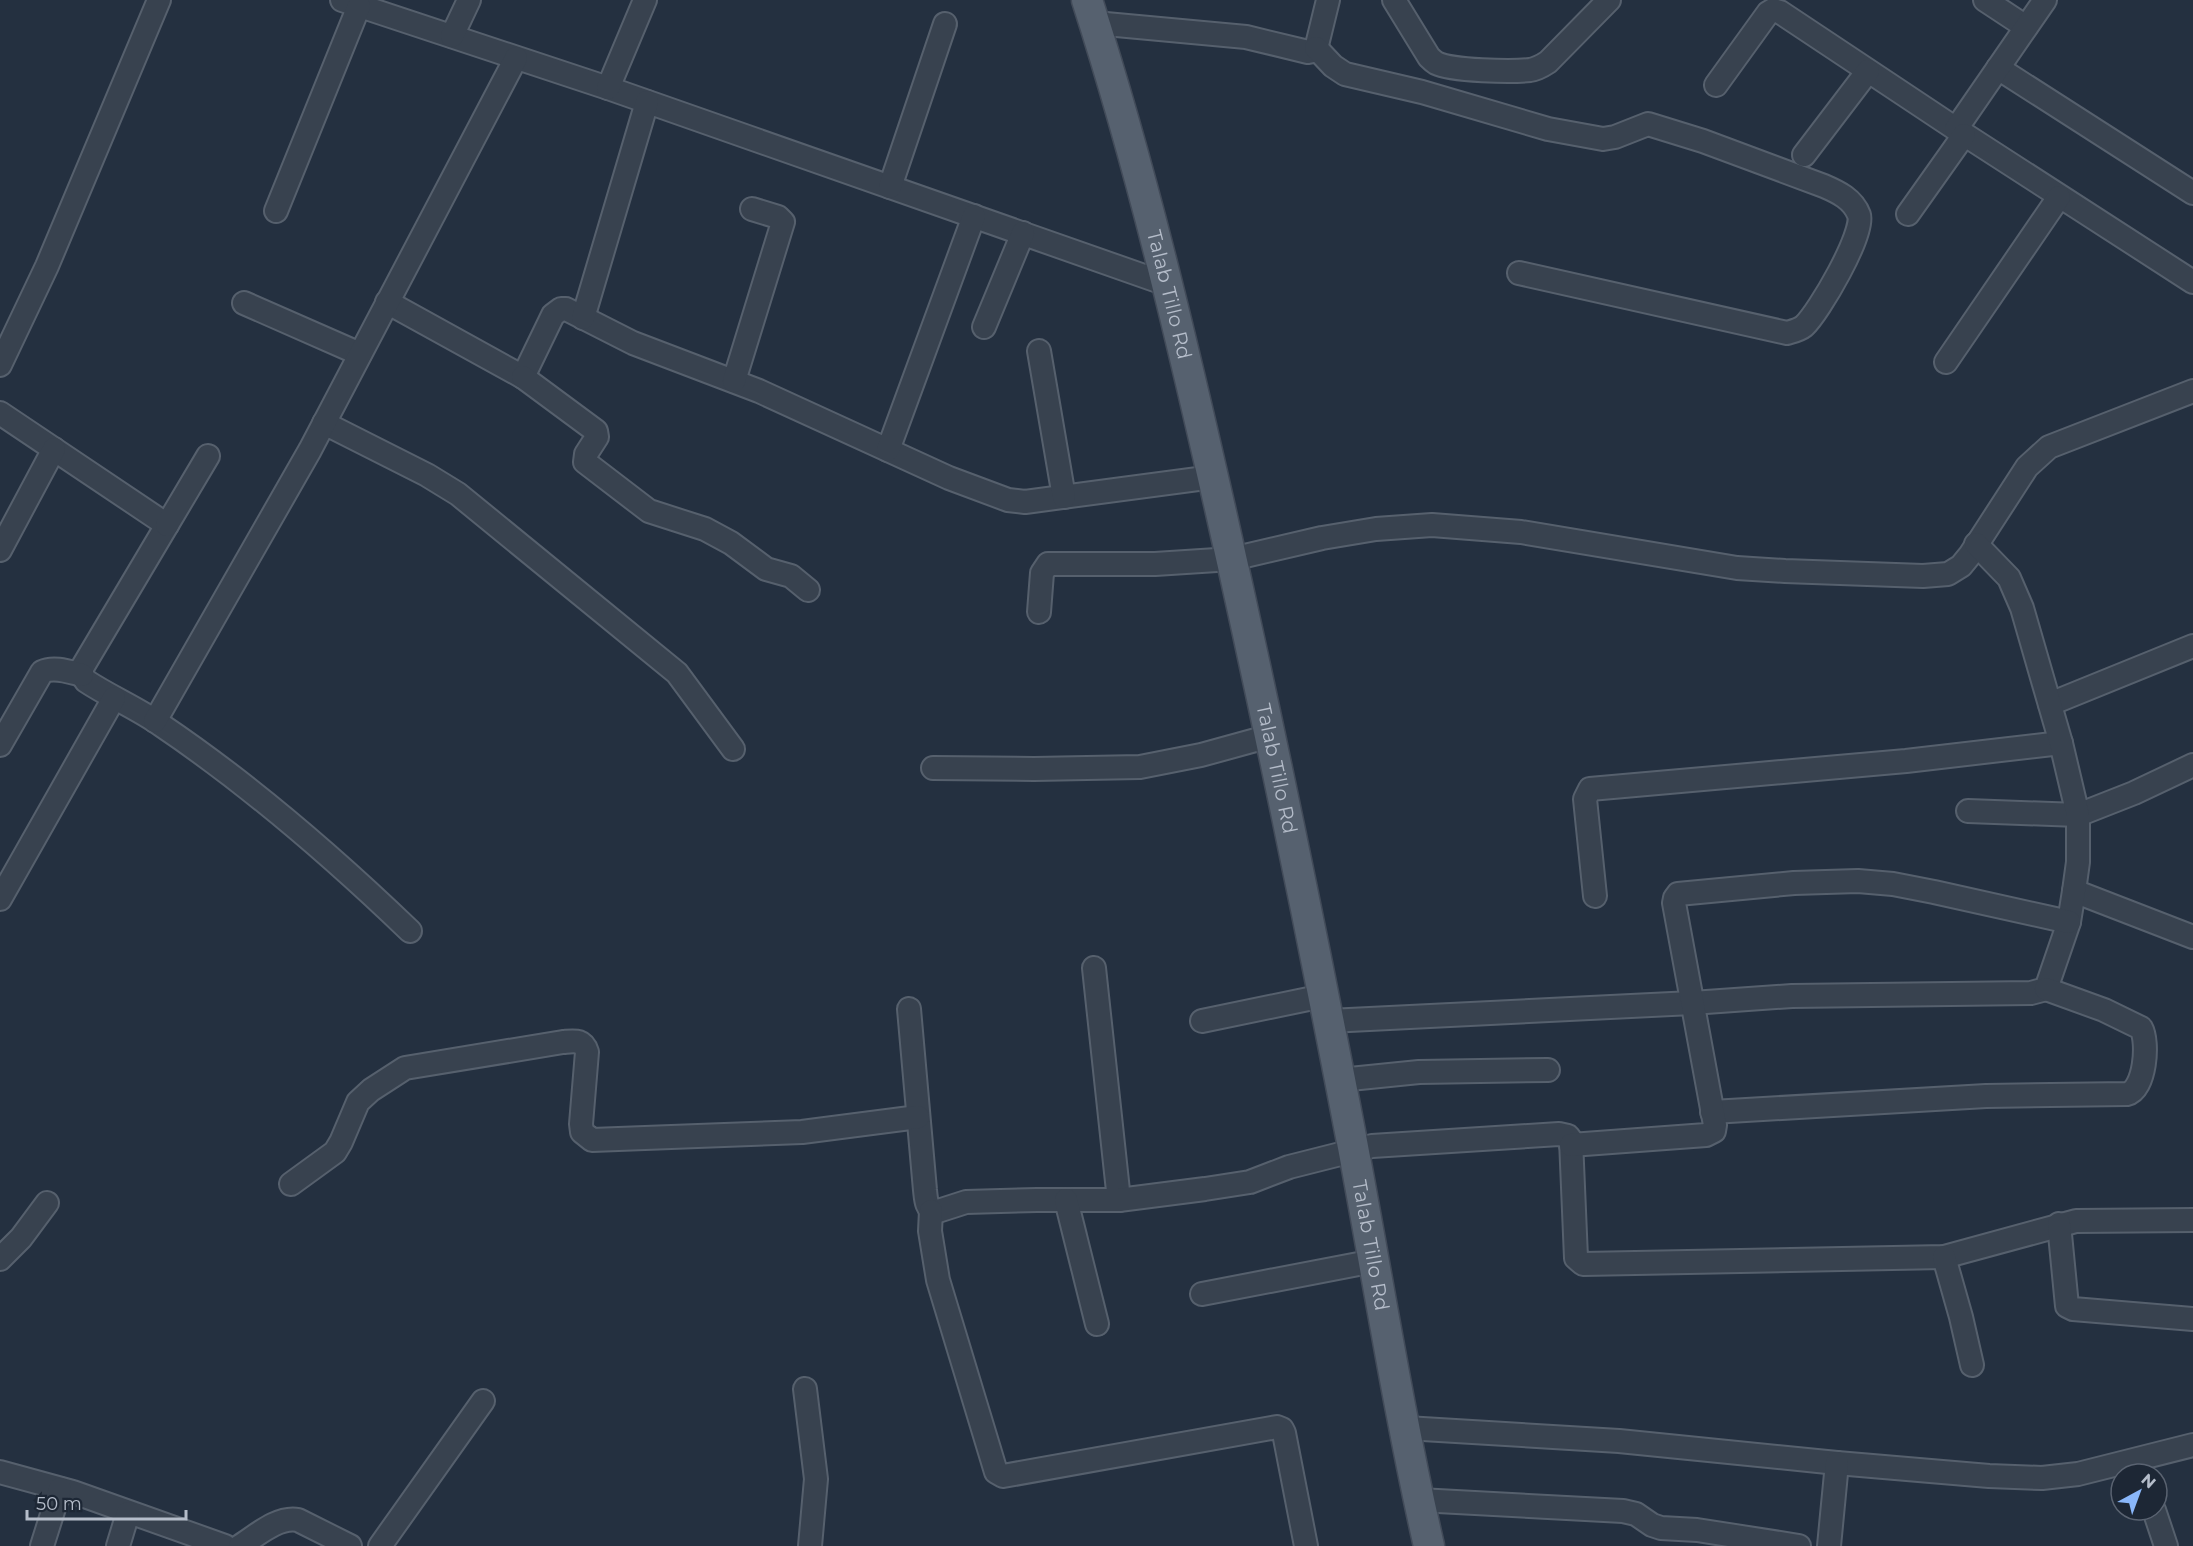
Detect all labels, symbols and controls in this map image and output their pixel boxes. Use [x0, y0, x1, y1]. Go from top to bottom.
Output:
street label: Talab Tillo Rd [1142, 227, 1197, 362]
street label: Talab Tillo Rd [1251, 701, 1302, 836]
street label: Talab Tillo Rd [1347, 1178, 1394, 1313]
north arrow [2109, 1462, 2169, 1522]
text: N [2137, 1470, 2160, 1492]
scale bar [27, 1483, 186, 1521]
text: 50 m [36, 1493, 82, 1515]

